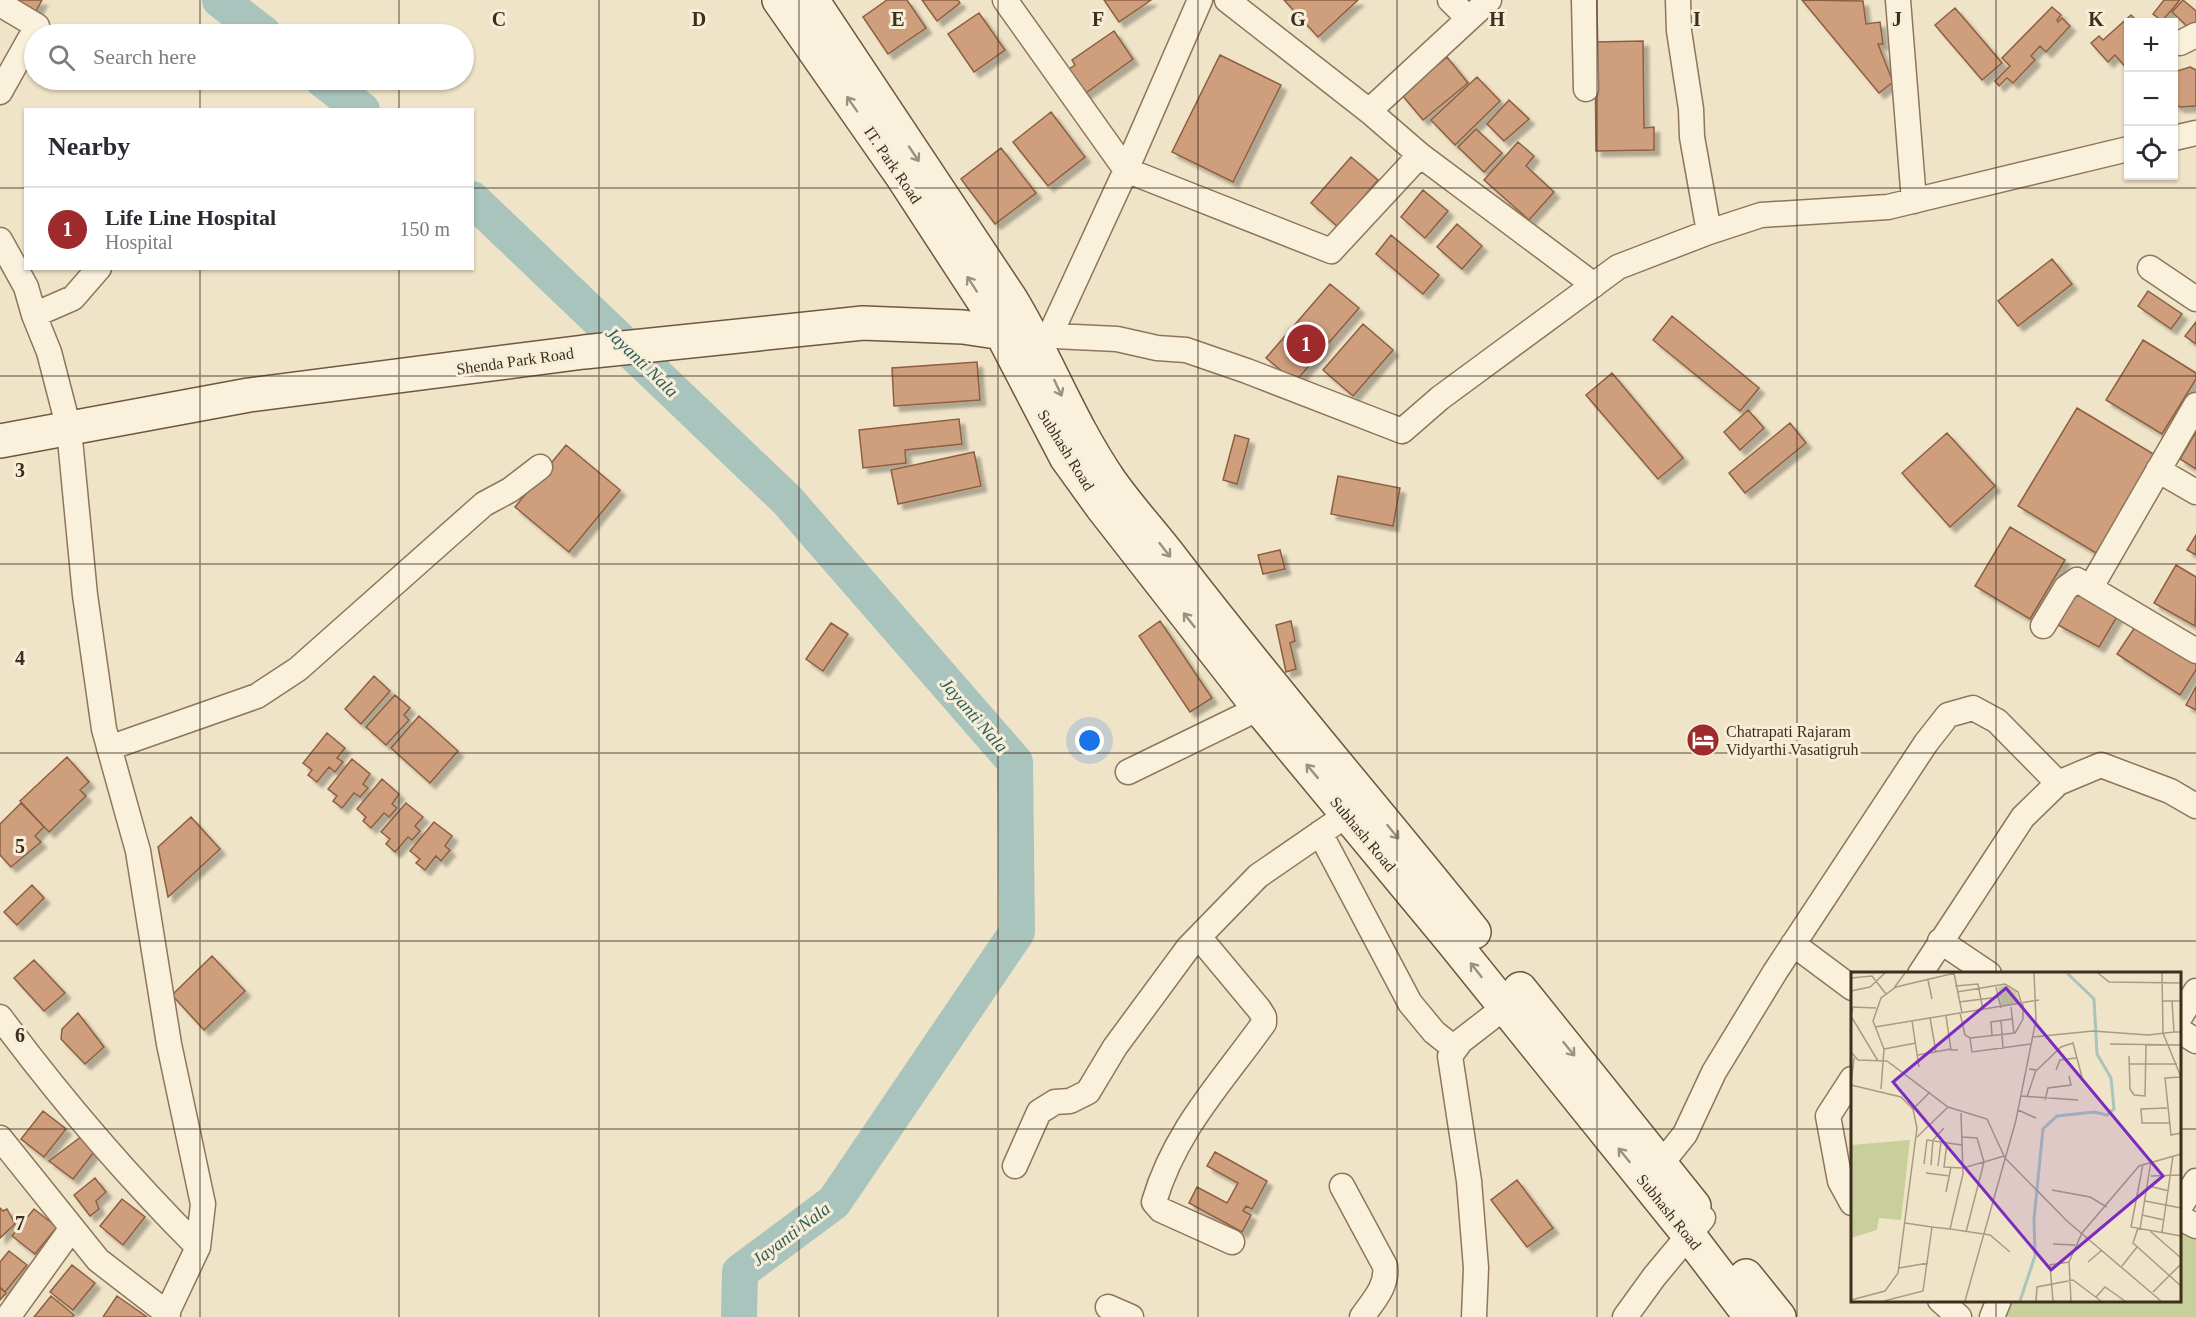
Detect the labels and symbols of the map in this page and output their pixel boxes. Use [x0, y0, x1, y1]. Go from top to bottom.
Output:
text: C [492, 8, 506, 30]
text: D [692, 8, 706, 30]
text: E [891, 8, 905, 30]
text: F [1092, 8, 1104, 30]
text: G [1290, 8, 1306, 30]
text: H [1489, 8, 1505, 30]
text: I [1693, 8, 1701, 30]
text: J [1892, 8, 1902, 30]
text: K [2088, 8, 2104, 30]
one-way arrow [846, 97, 858, 113]
street label: IT. Park Road [861, 123, 925, 207]
one-way arrow [908, 145, 920, 161]
one-way arrow [965, 276, 977, 293]
pin: 1 [1286, 322, 1326, 366]
water label: Jayanti Nala [602, 323, 682, 401]
street label: Shenda Park Road [455, 344, 575, 378]
one-way arrow [1052, 379, 1064, 397]
street label: Subhash Road [1034, 406, 1098, 494]
text: 3 [15, 459, 25, 481]
one-way arrow [1158, 541, 1171, 557]
one-way arrow [1183, 612, 1196, 628]
text: 4 [15, 647, 25, 669]
water label: Jayanti Nala [936, 674, 1012, 756]
hotel icon: Chatrapati Rajaram Vidyarthi Vasatigruh [1685, 722, 1721, 758]
place label: Chatrapati Rajaram Vidyarthi Vasatigruh [1726, 723, 1859, 759]
your location [1075, 726, 1104, 755]
one-way arrow [1305, 764, 1318, 780]
street label: Subhash Road [1327, 793, 1399, 875]
one-way arrow [1387, 823, 1400, 839]
text: 5 [15, 835, 25, 857]
one-way arrow [1469, 963, 1482, 979]
inset map [1851, 972, 2181, 1302]
text: 6 [15, 1024, 25, 1046]
one-way arrow [1562, 1040, 1575, 1056]
one-way arrow [1618, 1147, 1631, 1163]
street label: Subhash Road [1633, 1171, 1705, 1253]
water label: Jayanti Nala [748, 1198, 834, 1270]
text: 7 [15, 1212, 25, 1234]

